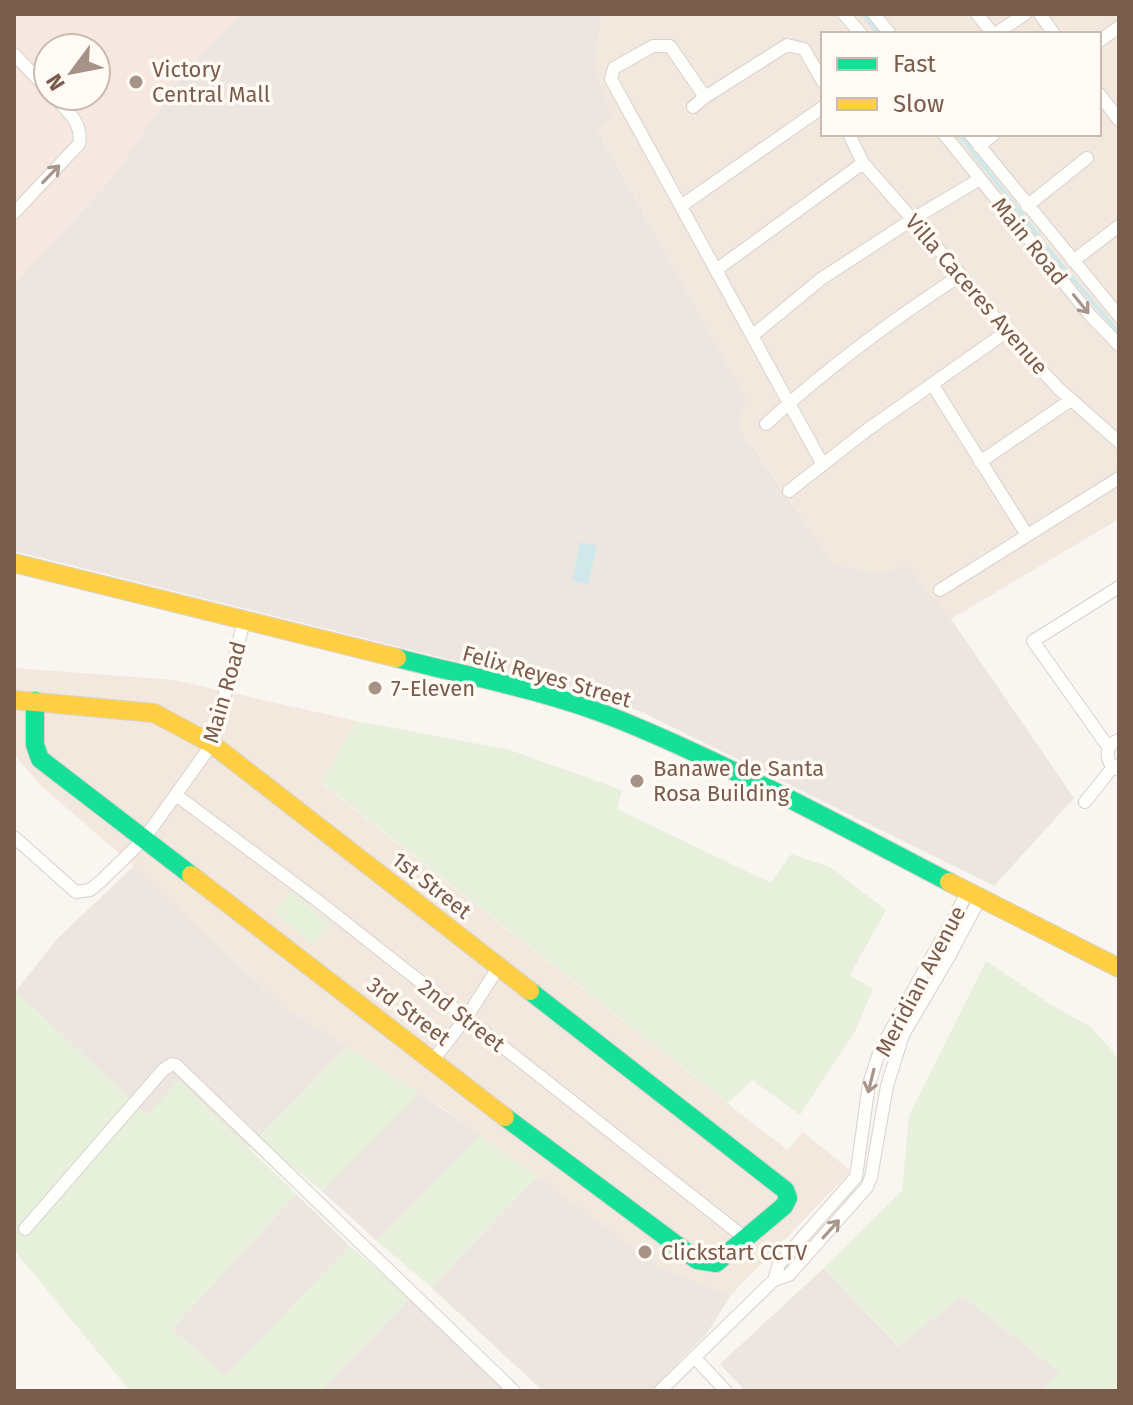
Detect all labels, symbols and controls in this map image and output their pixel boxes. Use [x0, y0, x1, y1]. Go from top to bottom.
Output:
north arrow [32, 32, 112, 112]
legend [821, 32, 1101, 136]
text: Fast [893, 50, 936, 78]
place label: Victory Central Mall [152, 56, 270, 108]
text: N [40, 69, 71, 96]
marker: Victory Central Mall [127, 73, 145, 91]
text: Slow [893, 90, 944, 118]
one-way arrow [41, 165, 60, 184]
street label: Main Road [986, 192, 1073, 291]
street label: Villa Caceres Avenue [899, 208, 1054, 380]
one-way arrow [1072, 293, 1090, 314]
street label: Main Road [197, 638, 252, 746]
street label: Felix Reyes Street [459, 639, 635, 714]
place label: 7-Eleven [391, 675, 475, 702]
marker: 7-Eleven [366, 679, 384, 697]
place label: Banawe de Santa Rosa Building [653, 755, 824, 807]
marker: Banawe de Santa Rosa Building [628, 772, 646, 790]
street label: 1st Street [387, 846, 477, 925]
street label: Meridian Avenue [869, 901, 972, 1061]
street label: 3rd Street [362, 971, 456, 1052]
street label: 2nd Street [413, 973, 510, 1058]
one-way arrow [863, 1068, 878, 1093]
one-way arrow [821, 1219, 839, 1239]
place label: Clickstart CCTV [661, 1239, 808, 1266]
marker: Clickstart CCTV [636, 1243, 654, 1261]

